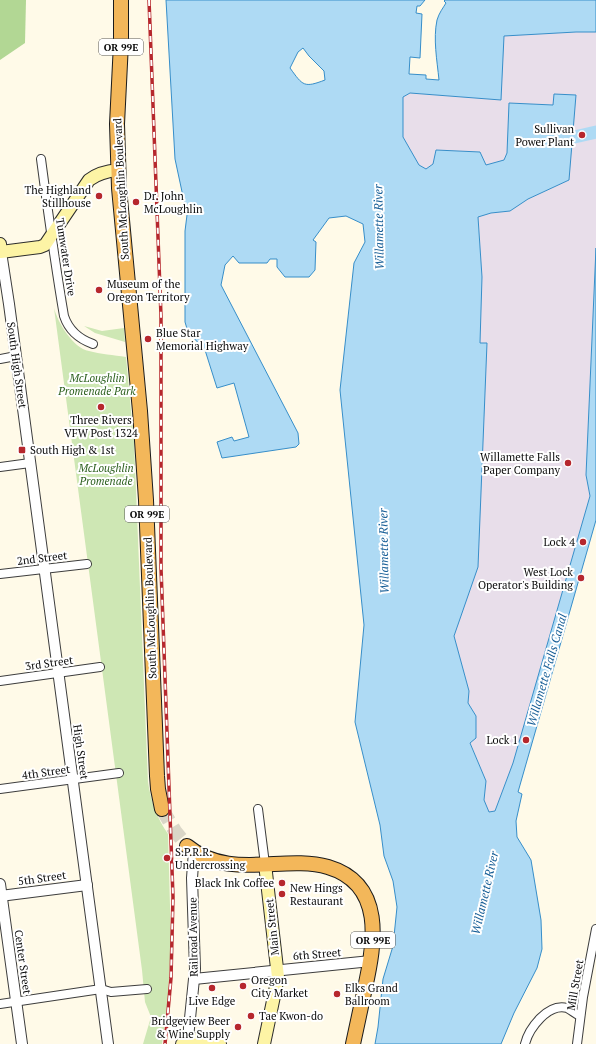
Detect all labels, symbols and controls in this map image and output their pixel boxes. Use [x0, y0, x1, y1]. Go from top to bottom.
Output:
road number: OR 99E [99, 39, 143, 55]
street label: South McLoughlin Boulevard [110, 118, 132, 260]
place label: Sullivan Power Plant [515, 122, 574, 149]
marker: Sullivan Power Plant [577, 130, 587, 140]
place label: The Highland Stillhouse [24, 183, 91, 210]
water label: Willamette River [370, 183, 387, 270]
place label: Dr. John McLoughlin [144, 189, 203, 216]
marker: The Highland Stillhouse [94, 191, 104, 201]
marker: Dr. John McLoughlin [131, 197, 141, 207]
street label: Tumwater Drive [53, 217, 79, 297]
place label: Museum of the Oregon Territory [107, 277, 190, 304]
marker: Museum of the Oregon Territory [94, 285, 104, 295]
street label: South High Street [4, 321, 30, 409]
place label: Blue Star Memorial Highway [156, 326, 249, 353]
marker: Blue Star Memorial Highway [143, 334, 153, 344]
park label: McLoughlin Promenade Park [57, 371, 136, 398]
marker: Three Rivers VFW Post 1324 [96, 402, 106, 412]
place label: Three Rivers VFW Post 1324 [64, 413, 138, 440]
place label: South High & 1st [30, 443, 115, 457]
marker: South High & 1st [17, 445, 27, 455]
place label: Willamette Falls Paper Company [480, 450, 560, 477]
marker: Willamette Falls Paper Company [563, 458, 573, 468]
park label: McLoughlin Promenade [77, 461, 134, 488]
road number: OR 99E [125, 506, 169, 522]
water label: Willamette River [375, 507, 392, 594]
place label: Lock 4 [544, 535, 575, 549]
street label: South McLoughlin Boulevard [141, 537, 159, 679]
marker: Lock 4 [578, 537, 588, 547]
street label: 2nd Street [16, 548, 68, 568]
place label: West Lock Operator's Building [478, 565, 573, 592]
marker: West Lock Operator's Building [576, 573, 586, 583]
water label: Willamette Falls Canal [523, 611, 570, 728]
street label: 3rd Street [24, 653, 74, 673]
street label: High Street [70, 723, 92, 781]
place label: Lock 1 [487, 733, 518, 747]
marker: Lock 1 [521, 735, 531, 745]
street label: 4th Street [21, 762, 71, 782]
place label: S.P.R.R. Undercrossing [175, 845, 246, 872]
water label: Willamette River [468, 848, 502, 936]
marker: S.P.R.R. Undercrossing [162, 853, 172, 863]
street label: 5th Street [17, 868, 67, 888]
place label: Black Ink Coffee [195, 876, 274, 890]
marker: Black Ink Coffee [277, 878, 287, 888]
place label: New Hings Restaurant [290, 881, 343, 908]
marker: New Hings Restaurant [277, 889, 287, 899]
street label: Railroad Avenue [185, 897, 201, 977]
street label: Main Street [262, 898, 282, 956]
street label: Center Street [12, 929, 34, 995]
road number: OR 99E [351, 932, 395, 948]
street label: 6th Street [292, 945, 342, 963]
street label: Mill Street [564, 958, 586, 1012]
place label: Oregon City Market [251, 973, 308, 1000]
marker: Oregon City Market [238, 981, 248, 991]
place label: Elks Grand Ballroom [345, 981, 398, 1008]
marker: Live Edge [207, 983, 217, 993]
marker: Elks Grand Ballroom [332, 989, 342, 999]
place label: Live Edge [189, 994, 236, 1008]
place label: Tae Kwon-do [259, 1009, 323, 1023]
marker: Tae Kwon-do [246, 1011, 256, 1021]
place label: Bridgeview Beer & Wine Supply [151, 1014, 231, 1041]
marker: Bridgeview Beer & Wine Supply [233, 1022, 243, 1032]

